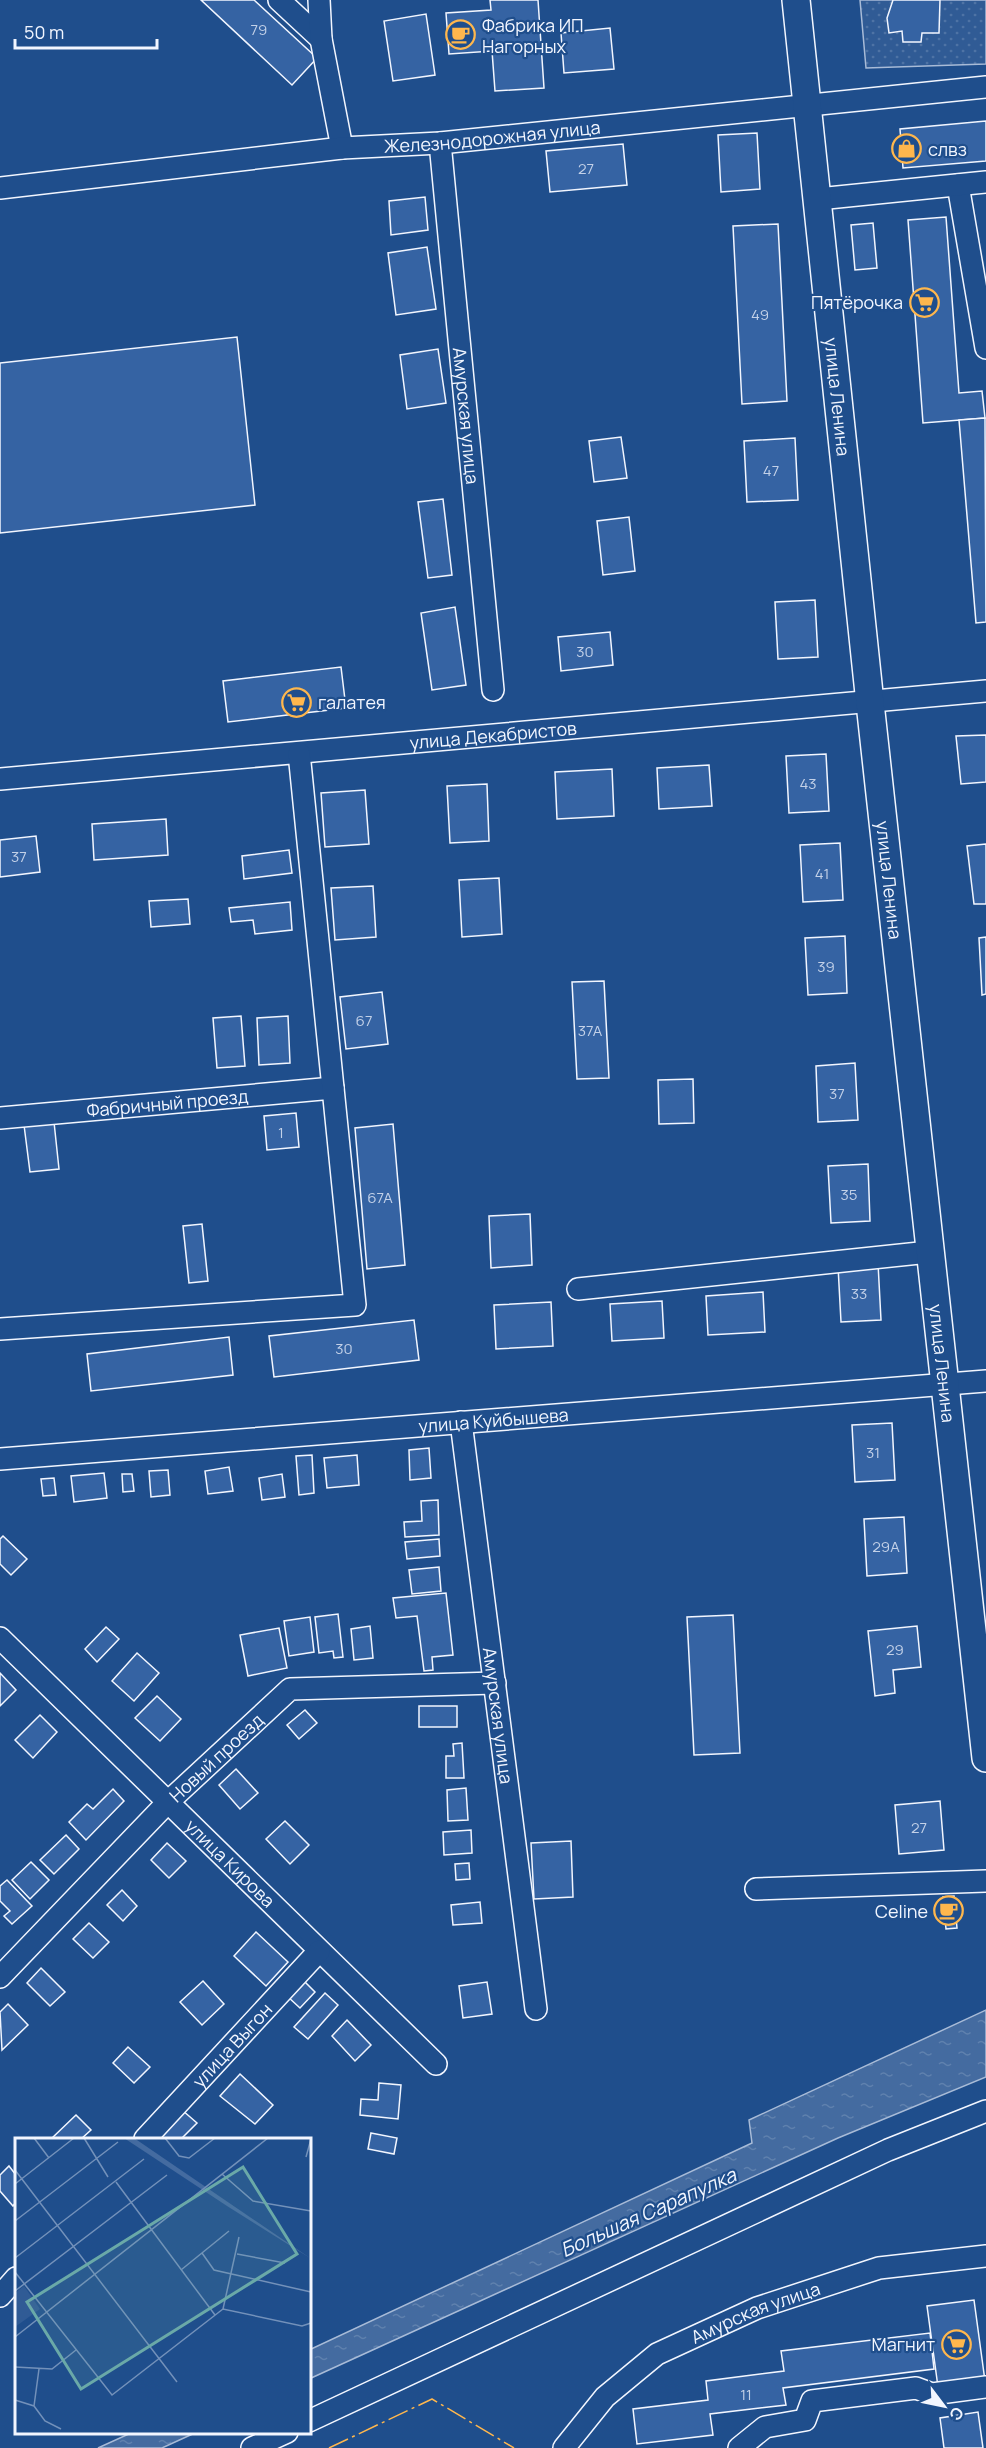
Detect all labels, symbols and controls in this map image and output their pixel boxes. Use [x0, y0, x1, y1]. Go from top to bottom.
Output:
scale bar [15, 12, 158, 50]
place label: Фабрика ИП Нагорных [482, 13, 583, 58]
house number: 79 [251, 19, 267, 40]
cafe icon: Фабрика ИП Нагорных [445, 19, 477, 51]
text: 50 m [24, 20, 64, 44]
street label: Железнодорожная улица [383, 115, 602, 158]
shop icon: слвз [891, 133, 923, 165]
place label: слвз [928, 137, 967, 161]
house number: 27 [578, 158, 594, 179]
supermarket icon: Пятёрочка [908, 286, 940, 318]
place label: Пятёрочка [811, 290, 903, 314]
house number: 49 [751, 304, 769, 325]
street label: улица Ленина [820, 336, 856, 457]
street label: Амурская улица [448, 346, 485, 485]
house number: 47 [763, 460, 779, 481]
house number: 30 [576, 641, 594, 662]
supermarket icon: галатея [281, 686, 313, 718]
place label: галатея [318, 690, 386, 714]
street label: улица Декабристов [409, 716, 578, 754]
house number: 43 [799, 773, 817, 794]
street label: улица Ленина [871, 820, 908, 941]
house number: 37 [11, 846, 27, 867]
house number: 41 [815, 863, 829, 884]
house number: 39 [817, 956, 835, 977]
house number: 67 [356, 1010, 372, 1031]
house number: 37А [578, 1020, 603, 1041]
house number: 37 [829, 1083, 845, 1104]
street label: Фабричный проезд [85, 1084, 249, 1122]
house number: 1 [278, 1122, 284, 1143]
house number: 35 [841, 1184, 857, 1205]
house number: 67А [367, 1187, 393, 1208]
house number: 33 [851, 1283, 867, 1304]
street label: улица Ленина [924, 1303, 961, 1424]
house number: 30 [335, 1338, 353, 1359]
street label: улица Куйбышева [417, 1402, 569, 1438]
house number: 31 [866, 1442, 880, 1463]
house number: 29А [872, 1536, 900, 1557]
house number: 29 [886, 1639, 904, 1660]
street label: Амурская улица [478, 1646, 519, 1785]
street label: Новый проезд [164, 1708, 268, 1807]
street label: улица Кирова [180, 1814, 280, 1912]
house number: 27 [911, 1817, 927, 1838]
cafe icon: Celine [933, 1895, 965, 1927]
place label: Celine [875, 1899, 928, 1923]
street label: улица Выгон [187, 1998, 277, 2093]
inset map [15, 2138, 310, 2433]
water label: Большая Сарапулка [556, 2161, 741, 2263]
street label: Амурская улица [687, 2276, 823, 2349]
supermarket icon: Магнит [940, 2328, 972, 2360]
place label: Магнит [872, 2332, 935, 2356]
north arrow [914, 2376, 974, 2436]
house number: 11 [740, 2384, 752, 2405]
text: С [944, 2403, 969, 2425]

